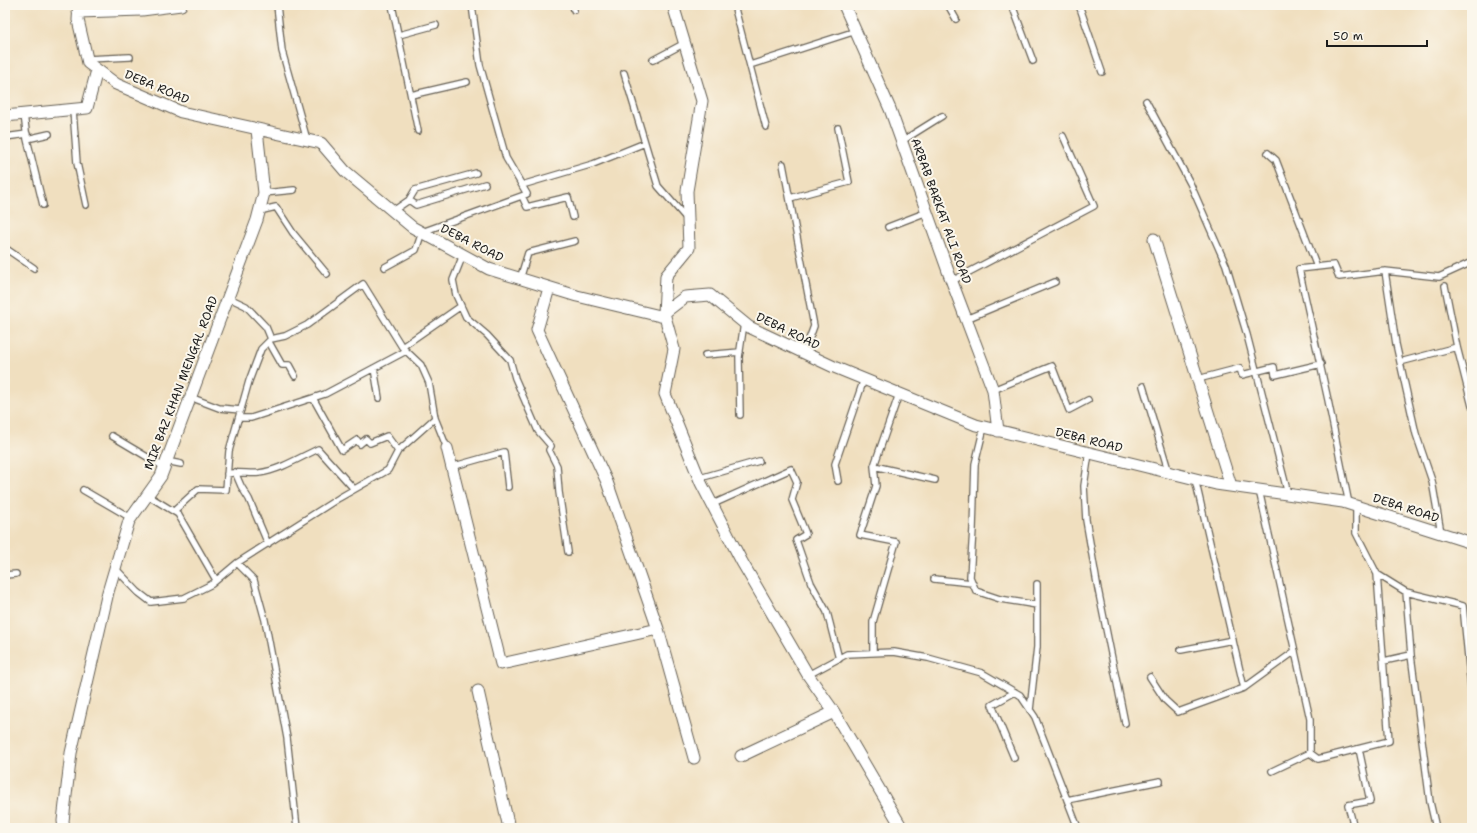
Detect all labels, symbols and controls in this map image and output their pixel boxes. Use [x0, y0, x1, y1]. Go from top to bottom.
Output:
scale bar [1327, 22, 1427, 48]
text: 50 m [1333, 28, 1363, 44]
street label: DEBA ROAD [122, 66, 192, 108]
street label: ARBAB BARKAT ALI ROAD [907, 136, 975, 286]
street label: DEBA ROAD [438, 220, 506, 266]
street label: MIR BAZ KHAN MENGAL ROAD [140, 294, 222, 472]
street label: DEBA ROAD [754, 309, 822, 353]
street label: DEBA ROAD [1054, 424, 1124, 456]
street label: DEBA ROAD [1371, 490, 1441, 526]

